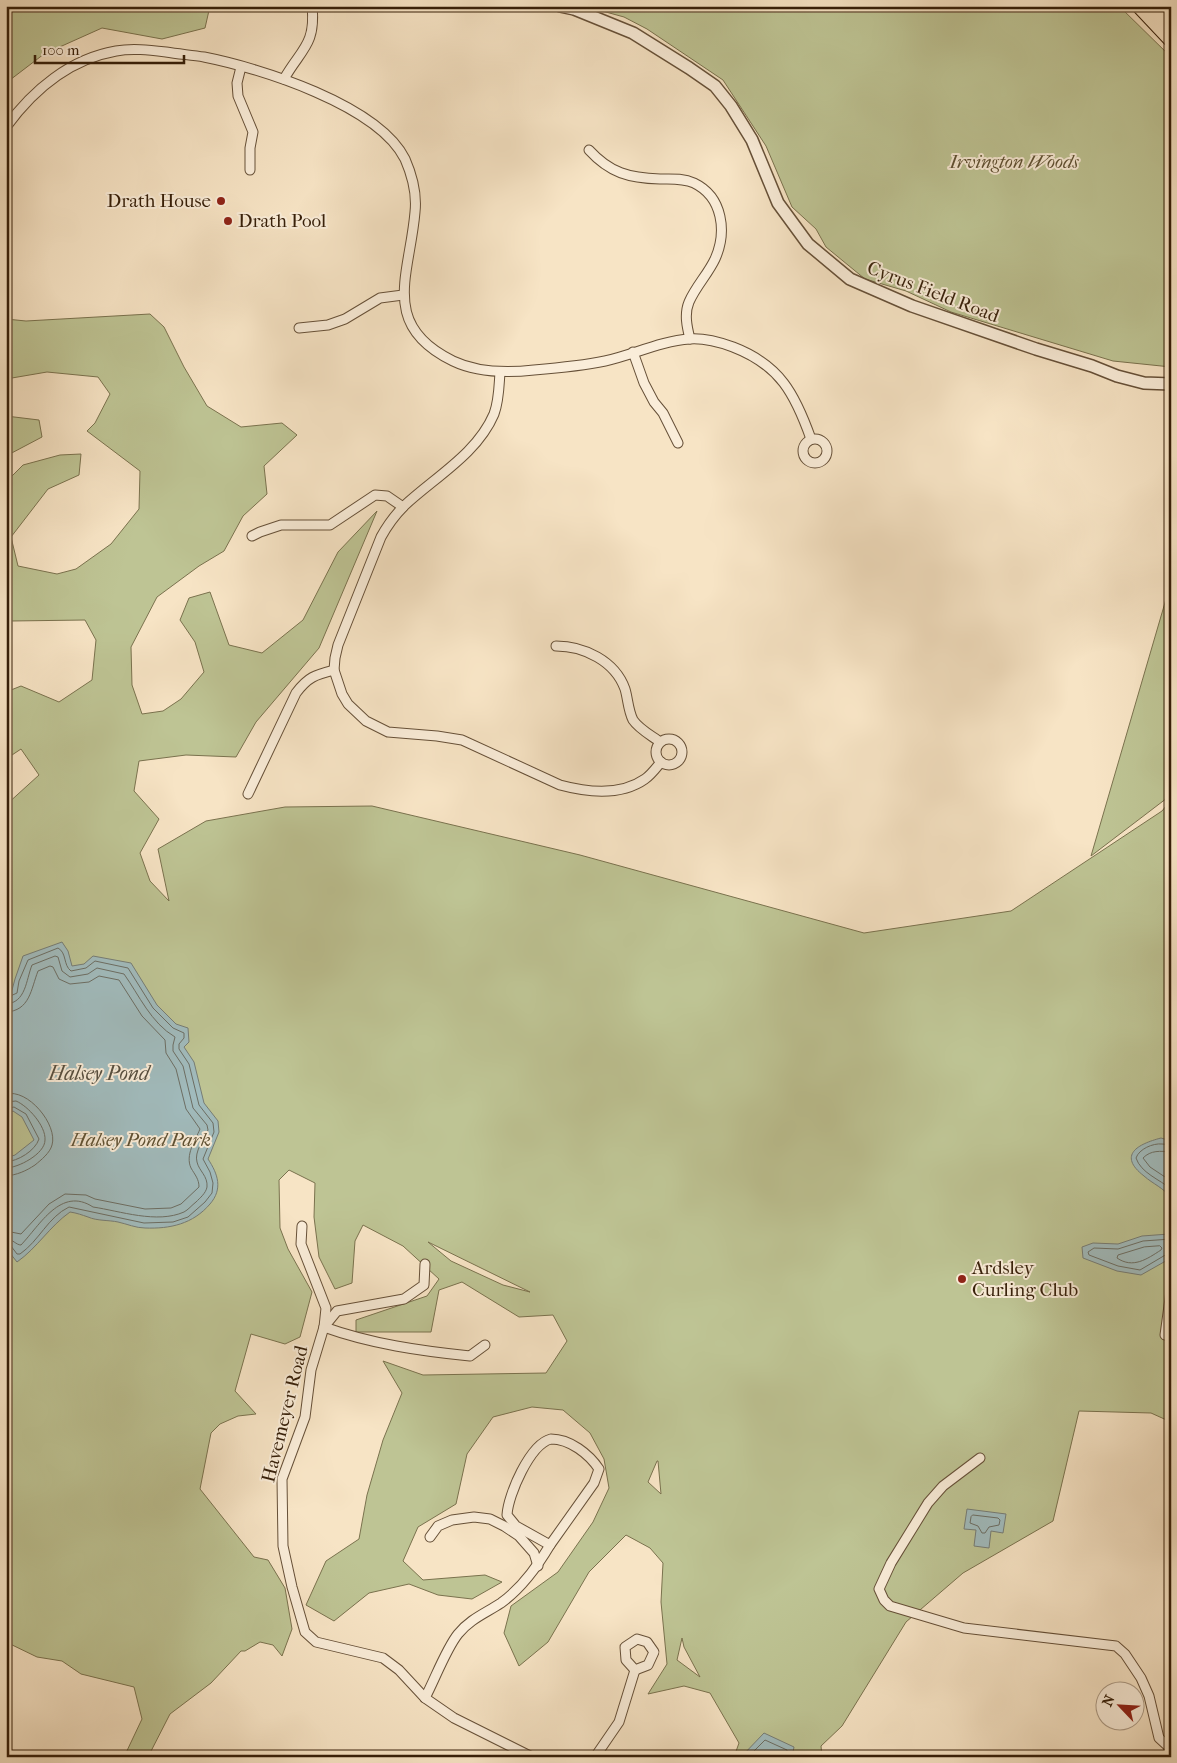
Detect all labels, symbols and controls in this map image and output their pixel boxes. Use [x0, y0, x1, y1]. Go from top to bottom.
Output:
scale bar [35, 32, 184, 64]
text: 100 m [42, 41, 80, 59]
park label: Irvington Woods [948, 151, 1080, 173]
place label: Drath House [107, 190, 211, 212]
marker: Drath House [215, 195, 227, 207]
place label: Drath Pool [238, 210, 326, 232]
marker: Drath Pool [222, 215, 234, 227]
street label: Cyrus Field Road [864, 257, 1003, 328]
water label: Halsey Pond [48, 1062, 152, 1085]
park label: Halsey Pond Park [70, 1129, 211, 1151]
place label: Ardsley Curling Club [971, 1257, 1078, 1301]
marker: Ardsley Curling Club [956, 1273, 968, 1285]
street label: Havemeyer Road [257, 1343, 313, 1485]
north arrow [1094, 1680, 1144, 1730]
text: N [1099, 1692, 1119, 1709]

